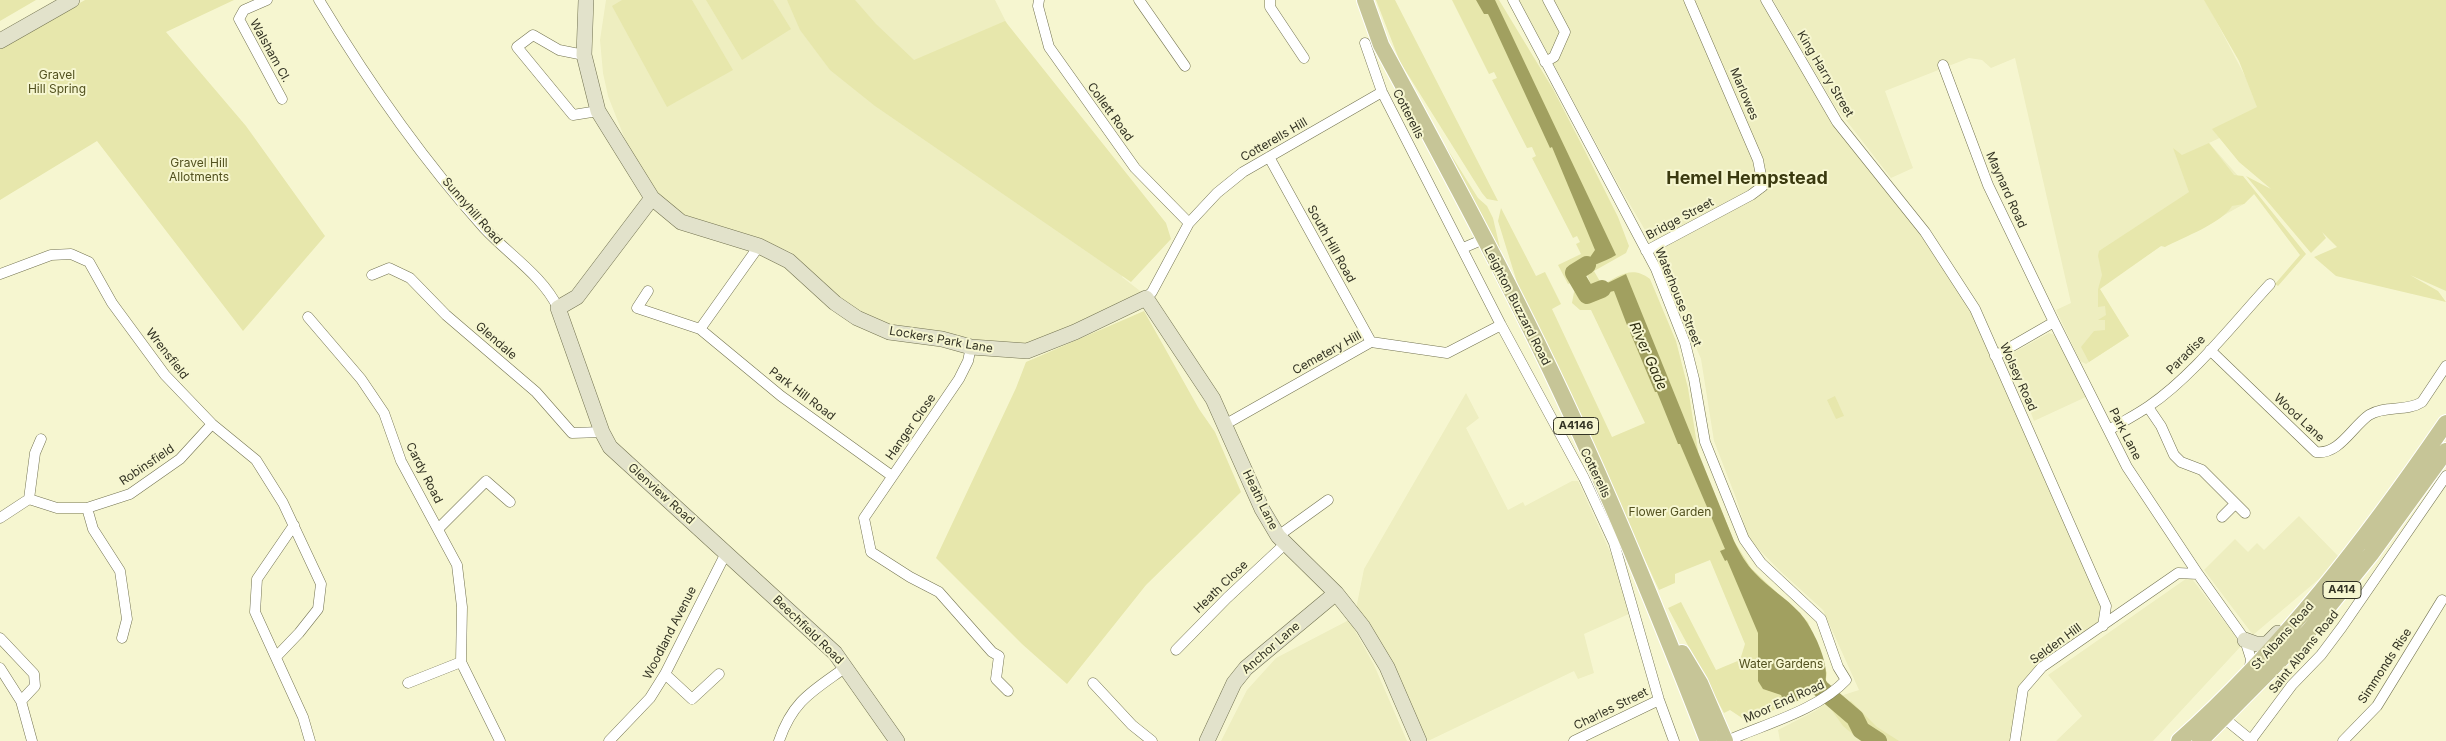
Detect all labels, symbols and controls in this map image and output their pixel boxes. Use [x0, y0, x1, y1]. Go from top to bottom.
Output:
street label: Walsham Cl. [247, 17, 293, 85]
street label: King Harry Street [1794, 28, 1856, 120]
street label: Marlowes [1727, 66, 1761, 122]
park label: Gravel Hill Spring [28, 68, 86, 96]
street label: Collett Road [1084, 80, 1136, 144]
street label: Cotterells [1389, 87, 1427, 141]
street label: Cotterells Hill [1238, 115, 1310, 165]
street label: Maynard Road [1983, 150, 2029, 230]
park label: Gravel Hill Allotments [169, 156, 229, 184]
district label: Hemel Hempstead [1666, 168, 1828, 190]
street label: Sunnyhill Road [439, 175, 505, 247]
street label: Bridge Street [1644, 195, 1716, 243]
street label: South Hill Road [1304, 203, 1358, 285]
street label: Leighton Buzzard Road [1481, 244, 1553, 368]
street label: Waterhouse Street [1652, 245, 1704, 349]
street label: Glendale [472, 319, 520, 363]
water label: River Gade [1625, 319, 1671, 393]
street label: Lockers Park Lane [888, 324, 994, 356]
street label: Wrensfield [143, 326, 191, 382]
street label: Cemetery Hill [1290, 328, 1364, 378]
street label: Paradise [2163, 332, 2209, 378]
street label: Wolsey Road [1996, 341, 2040, 413]
street label: Park Hill Road [766, 364, 838, 424]
street label: Hanger Close [883, 391, 939, 463]
street label: Wood Lane [2271, 391, 2327, 445]
street label: Park Lane [2106, 405, 2144, 463]
road number: A4146 [1554, 418, 1598, 434]
street label: Cardy Road [403, 440, 445, 506]
street label: Robinsfield [117, 441, 177, 489]
street label: Cotterells [1577, 446, 1613, 500]
street label: Glenview Road [625, 460, 697, 528]
street label: Heath Lane [1239, 468, 1281, 532]
park label: Flower Garden [1629, 505, 1711, 519]
street label: Heath Close [1191, 558, 1251, 616]
road number: A414 [2323, 582, 2361, 598]
street label: Woodland Avenue [640, 584, 700, 682]
street label: Beechfield Road [770, 593, 846, 667]
street label: St Albans Road [2249, 599, 2317, 673]
street label: Saint Albans Road [2266, 607, 2342, 697]
street label: Anchor Lane [1239, 619, 1303, 677]
street label: Selden Hill [2027, 621, 2085, 667]
street label: Simmonds Rise [2355, 626, 2415, 706]
park label: Water Gardens [1739, 657, 1823, 671]
street label: Moor End Road [1741, 678, 1827, 726]
street label: Charles Street [1572, 685, 1650, 733]

